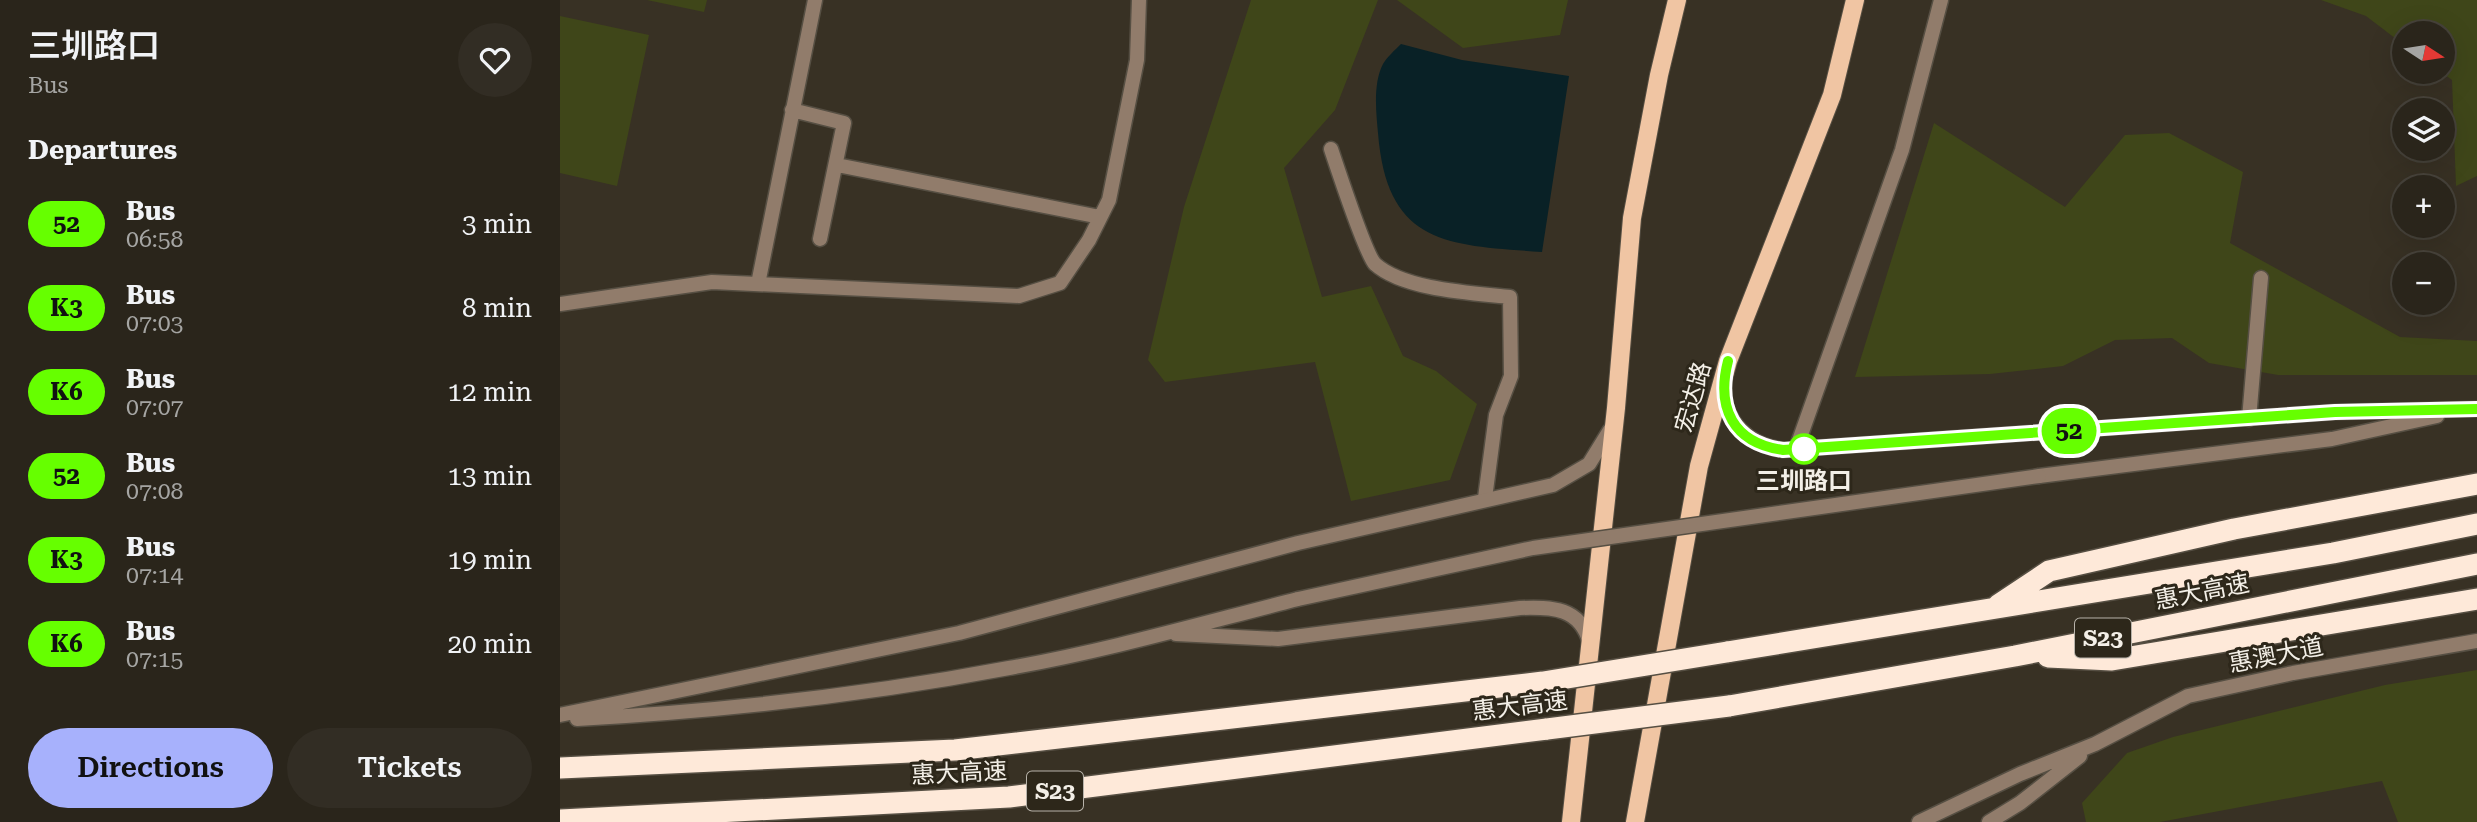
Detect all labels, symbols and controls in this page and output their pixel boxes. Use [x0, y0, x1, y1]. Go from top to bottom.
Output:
north arrow [2392, 21, 2455, 84]
map controls [2392, 21, 2455, 315]
button: heart [458, 23, 532, 97]
text: 三圳路口 [28, 26, 160, 65]
text: Bus [28, 72, 68, 99]
button: layers [2392, 98, 2455, 161]
text: Departures [28, 135, 177, 165]
button: + [2392, 175, 2455, 238]
text: Bus [126, 196, 175, 226]
text: 3 min [462, 209, 532, 239]
text: 52 [53, 210, 80, 238]
text: 06:58 [126, 226, 183, 253]
button: − [2392, 252, 2455, 315]
text: Bus [126, 280, 175, 310]
text: 8 min [462, 293, 532, 323]
text: K3 [50, 294, 83, 322]
text: 07:03 [126, 310, 183, 337]
street label: 宏达路 [1670, 359, 1716, 435]
text: Bus [126, 364, 175, 394]
text: 12 min [448, 377, 532, 407]
text: K6 [50, 378, 83, 406]
text: 07:07 [126, 394, 183, 421]
line badge: 52 [2038, 408, 2100, 454]
text: 52 [2056, 417, 2082, 445]
marker: 三圳路口 [1789, 434, 1819, 464]
text: Bus [126, 448, 175, 478]
text: 13 min [448, 461, 532, 491]
text: 52 [53, 462, 80, 490]
place label: 三圳路口 [1756, 467, 1852, 495]
text: 07:08 [126, 478, 183, 505]
text: Bus [126, 532, 175, 562]
text: 19 min [448, 545, 532, 575]
text: K3 [50, 546, 83, 574]
text: 07:14 [126, 562, 183, 589]
street label: 惠大高速 [2152, 569, 2252, 615]
text: Bus [126, 616, 175, 646]
road number: S23 [2075, 618, 2131, 658]
text: 20 min [448, 629, 532, 659]
text: K6 [50, 630, 83, 658]
street label: 惠澳大道 [2226, 632, 2326, 678]
text: 07:15 [126, 646, 183, 673]
street label: 惠大高速 [1471, 686, 1569, 726]
button: Directions [28, 728, 273, 808]
button: Tickets [287, 728, 532, 808]
street label: 惠大高速 [910, 757, 1008, 789]
road number: S23 [1027, 772, 1083, 810]

